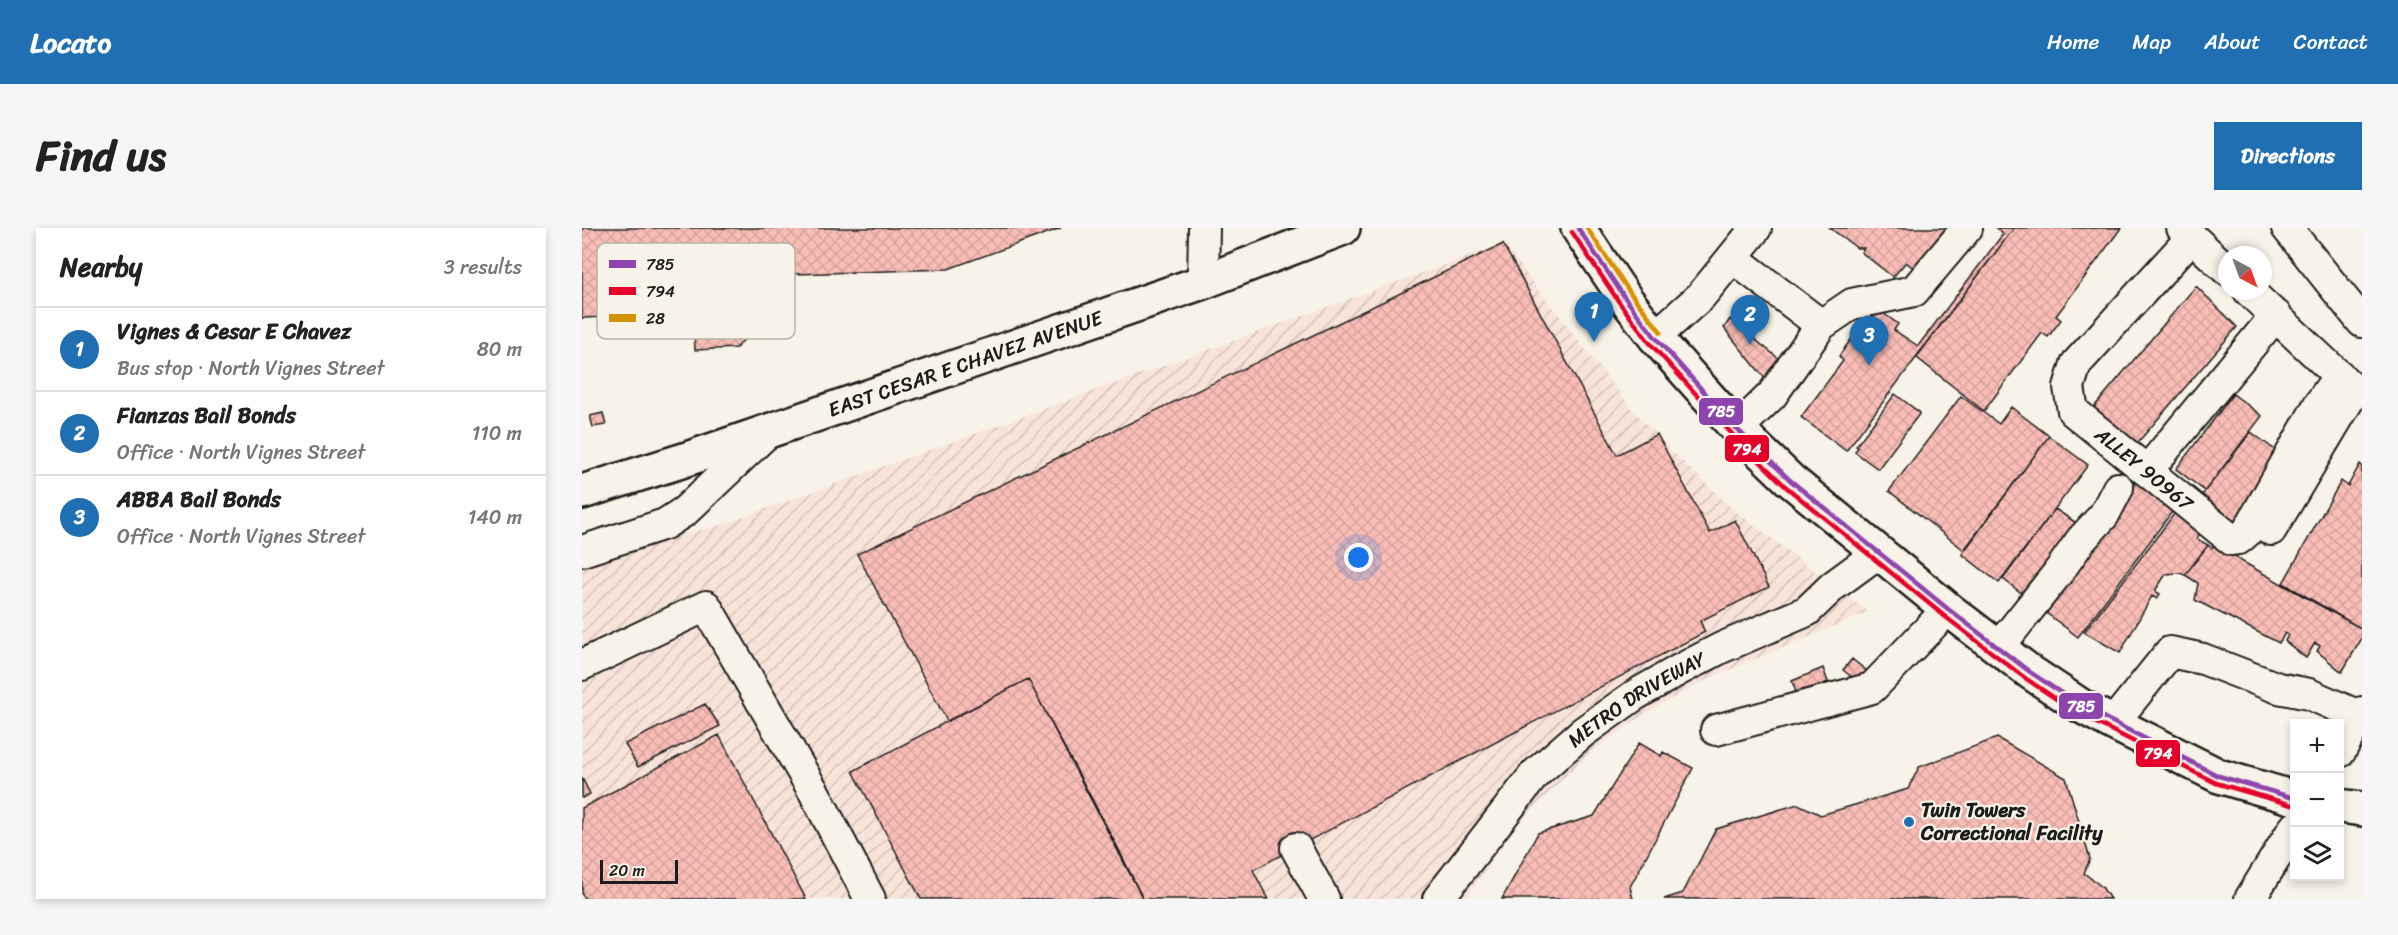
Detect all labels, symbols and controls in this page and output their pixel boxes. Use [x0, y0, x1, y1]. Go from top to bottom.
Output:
text: Locato [30, 18, 111, 67]
text: Home [2047, 23, 2099, 61]
text: Map [2132, 23, 2171, 61]
text: About [2204, 23, 2261, 61]
text: Contact [2294, 23, 2368, 61]
text: Find us [36, 119, 166, 193]
button: Directions [2214, 122, 2362, 190]
legend [597, 243, 795, 339]
text: Nearby [60, 244, 142, 290]
north arrow [2218, 246, 2272, 300]
text: 3 results [444, 250, 522, 285]
text: 785 [646, 250, 675, 279]
text: 794 [646, 277, 675, 306]
pin: 1 [1574, 292, 1614, 342]
pin: 2 [1730, 296, 1770, 345]
street label: EAST CESAR E CHAVEZ AVENUE [823, 300, 1109, 427]
text: 28 [646, 304, 665, 333]
text: Vignes & Cesar E Chavez [117, 312, 351, 351]
pin: 3 [1850, 316, 1888, 366]
text: 1 [75, 332, 84, 367]
text: 80 m [477, 332, 522, 367]
text: Bus stop · North Vignes Street [117, 351, 385, 386]
text: Fianzas Bail Bonds [117, 396, 296, 435]
line badge: 785 [1698, 397, 1744, 426]
text: 785 [1707, 397, 1736, 426]
text: 2 [74, 416, 85, 451]
text: 110 m [472, 416, 522, 451]
street label: ALLEY 90967 [2086, 417, 2203, 521]
line badge: 794 [1724, 434, 1770, 463]
text: Office · North Vignes Street [117, 435, 365, 470]
text: 794 [1733, 435, 1761, 464]
text: ABBA Bail Bonds [117, 480, 281, 519]
text: 3 [74, 500, 85, 535]
text: 140 m [468, 500, 522, 535]
text: Office · North Vignes Street [117, 519, 365, 554]
your location [1344, 543, 1373, 572]
street label: METRO DRIVEWAY [1559, 641, 1713, 756]
line badge: 785 [2058, 692, 2104, 720]
text: 785 [2067, 692, 2096, 721]
map controls [2290, 719, 2344, 881]
button: + [2290, 719, 2344, 773]
line badge: 794 [2135, 739, 2181, 768]
text: 794 [2144, 739, 2172, 768]
button: − [2290, 773, 2344, 827]
place label: Twin Towers Correctional Facility [1920, 793, 2103, 851]
marker: Twin Towers Correctional Facility [1902, 815, 1916, 829]
button: layers [2290, 827, 2344, 881]
text: 20 m [609, 856, 645, 885]
scale bar [600, 857, 678, 884]

